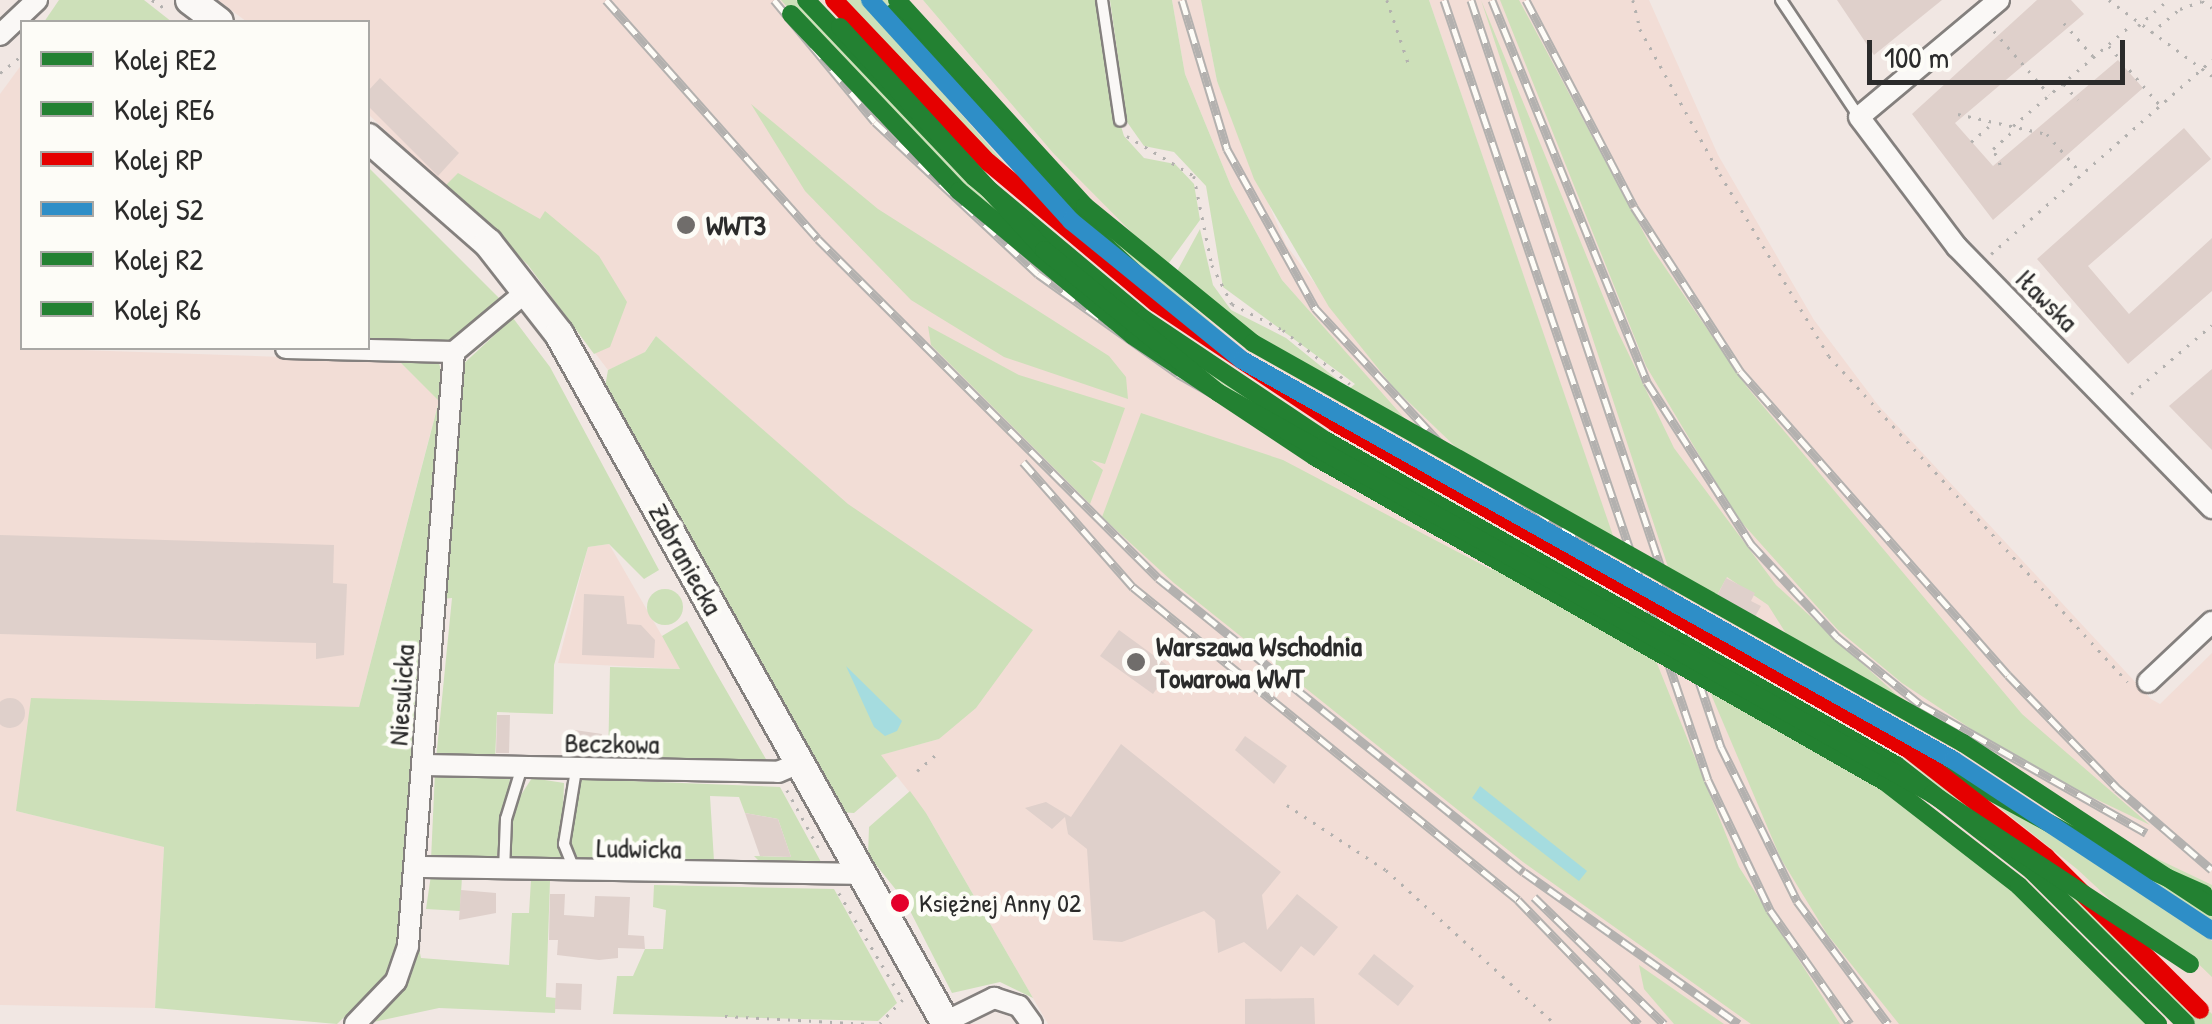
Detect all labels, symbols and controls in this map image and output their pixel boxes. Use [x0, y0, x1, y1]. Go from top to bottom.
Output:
legend [20, 20, 370, 350]
scale bar [1872, 20, 2130, 82]
text: 100 m [1884, 37, 1949, 77]
text: Kolej RE2 [114, 39, 217, 79]
text: Kolej RE6 [114, 89, 215, 129]
text: Kolej RP [114, 139, 204, 179]
text: Kolej S2 [114, 189, 203, 229]
place label: WWT3 [706, 208, 766, 242]
marker: WWT3 [675, 214, 697, 236]
text: Kolej R2 [114, 239, 203, 279]
street label: Iławska [2009, 262, 2085, 338]
text: Kolej R6 [114, 289, 201, 329]
street label: Zabraniecka [642, 498, 730, 620]
place label: Warszawa Wschodnia Towarowa WWT [1156, 629, 1362, 695]
street label: Niesulicka [381, 643, 421, 747]
marker: Warszawa Wschodnia Towarowa WWT [1125, 651, 1147, 673]
street label: Beczkowa [564, 725, 660, 761]
street label: Ludwicka [596, 830, 682, 866]
place label: Księżnej Anny 02 [919, 887, 1081, 919]
marker: Księżnej Anny 02 [890, 893, 910, 913]

